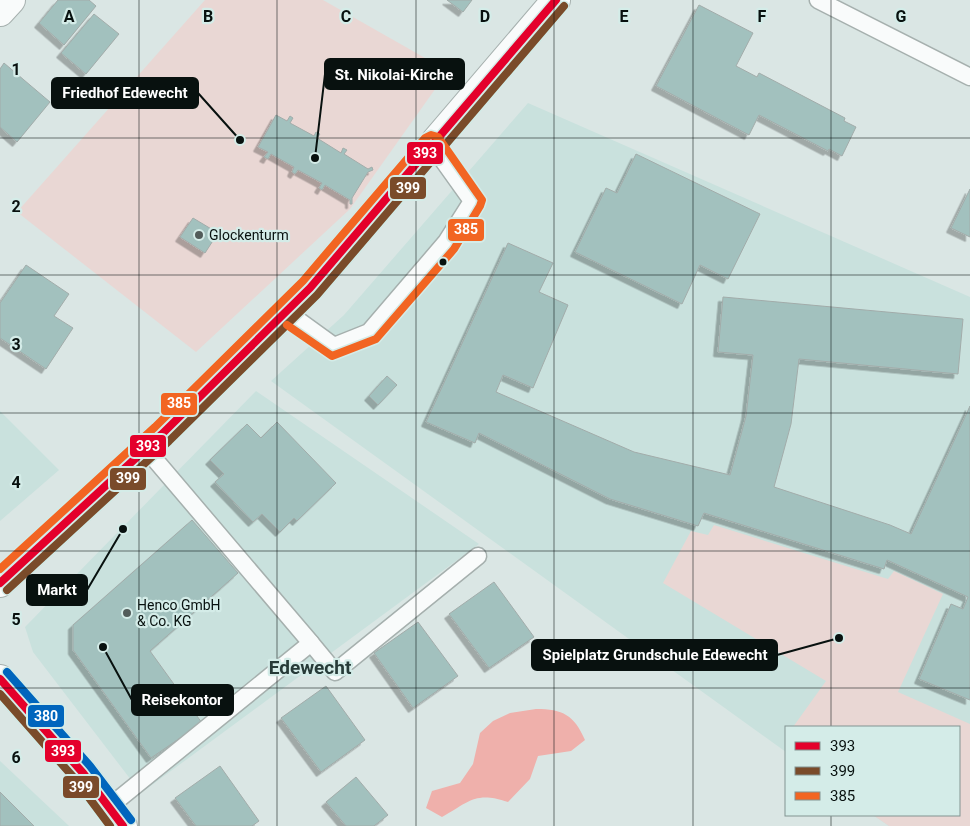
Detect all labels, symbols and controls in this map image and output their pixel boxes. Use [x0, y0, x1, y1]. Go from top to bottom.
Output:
text: A [64, 7, 75, 26]
text: B [203, 7, 213, 26]
text: C [341, 7, 351, 26]
text: D [480, 7, 490, 26]
text: E [620, 7, 629, 26]
text: F [758, 7, 767, 26]
text: G [896, 7, 907, 26]
callout: St. Nikolai-Kirche [325, 59, 464, 89]
text: 1 [11, 60, 21, 79]
text: St. Nikolai-Kirche [335, 66, 453, 84]
callout: Friedhof Edewecht [52, 78, 198, 108]
text: Friedhof Edewecht [62, 84, 188, 102]
line badge: 393 [406, 141, 444, 165]
text: 393 [413, 145, 437, 161]
line badge: 399 [389, 176, 427, 200]
text: 399 [396, 180, 420, 196]
text: 2 [11, 197, 21, 216]
line badge: 385 [447, 218, 485, 242]
text: 385 [454, 221, 478, 237]
place label: Glockenturm [209, 227, 289, 243]
marker: Glockenturm [193, 229, 205, 241]
unlabelled marker [438, 257, 448, 267]
text: 3 [11, 335, 21, 354]
line badge: 385 [160, 392, 198, 416]
text: 385 [167, 395, 191, 411]
line badge: 393 [129, 434, 167, 458]
text: 393 [136, 438, 160, 454]
line badge: 399 [109, 467, 147, 491]
text: 399 [116, 470, 140, 486]
text: 4 [11, 473, 21, 492]
callout: Markt [27, 575, 87, 605]
text: Markt [37, 581, 77, 599]
place label: Henco GmbH & Co. KG [137, 597, 221, 629]
marker: Henco GmbH & Co. KG [121, 607, 133, 619]
text: 5 [11, 610, 21, 629]
callout: Spielplatz Grundschule Edewecht [532, 640, 777, 670]
text: Spielplatz Grundschule Edewecht [543, 646, 767, 664]
district label: Edewecht [269, 656, 352, 679]
callout: Reisekontor [132, 685, 233, 715]
text: Reisekontor [141, 691, 223, 709]
line badge: 380 [27, 704, 65, 728]
text: 380 [34, 708, 58, 724]
legend [785, 726, 960, 816]
text: 393 [830, 737, 855, 755]
line badge: 393 [44, 739, 82, 763]
text: 393 [51, 743, 75, 759]
text: 6 [11, 748, 21, 767]
text: 399 [830, 762, 855, 780]
line badge: 399 [62, 775, 100, 799]
text: 399 [69, 779, 93, 795]
text: 385 [830, 787, 855, 805]

